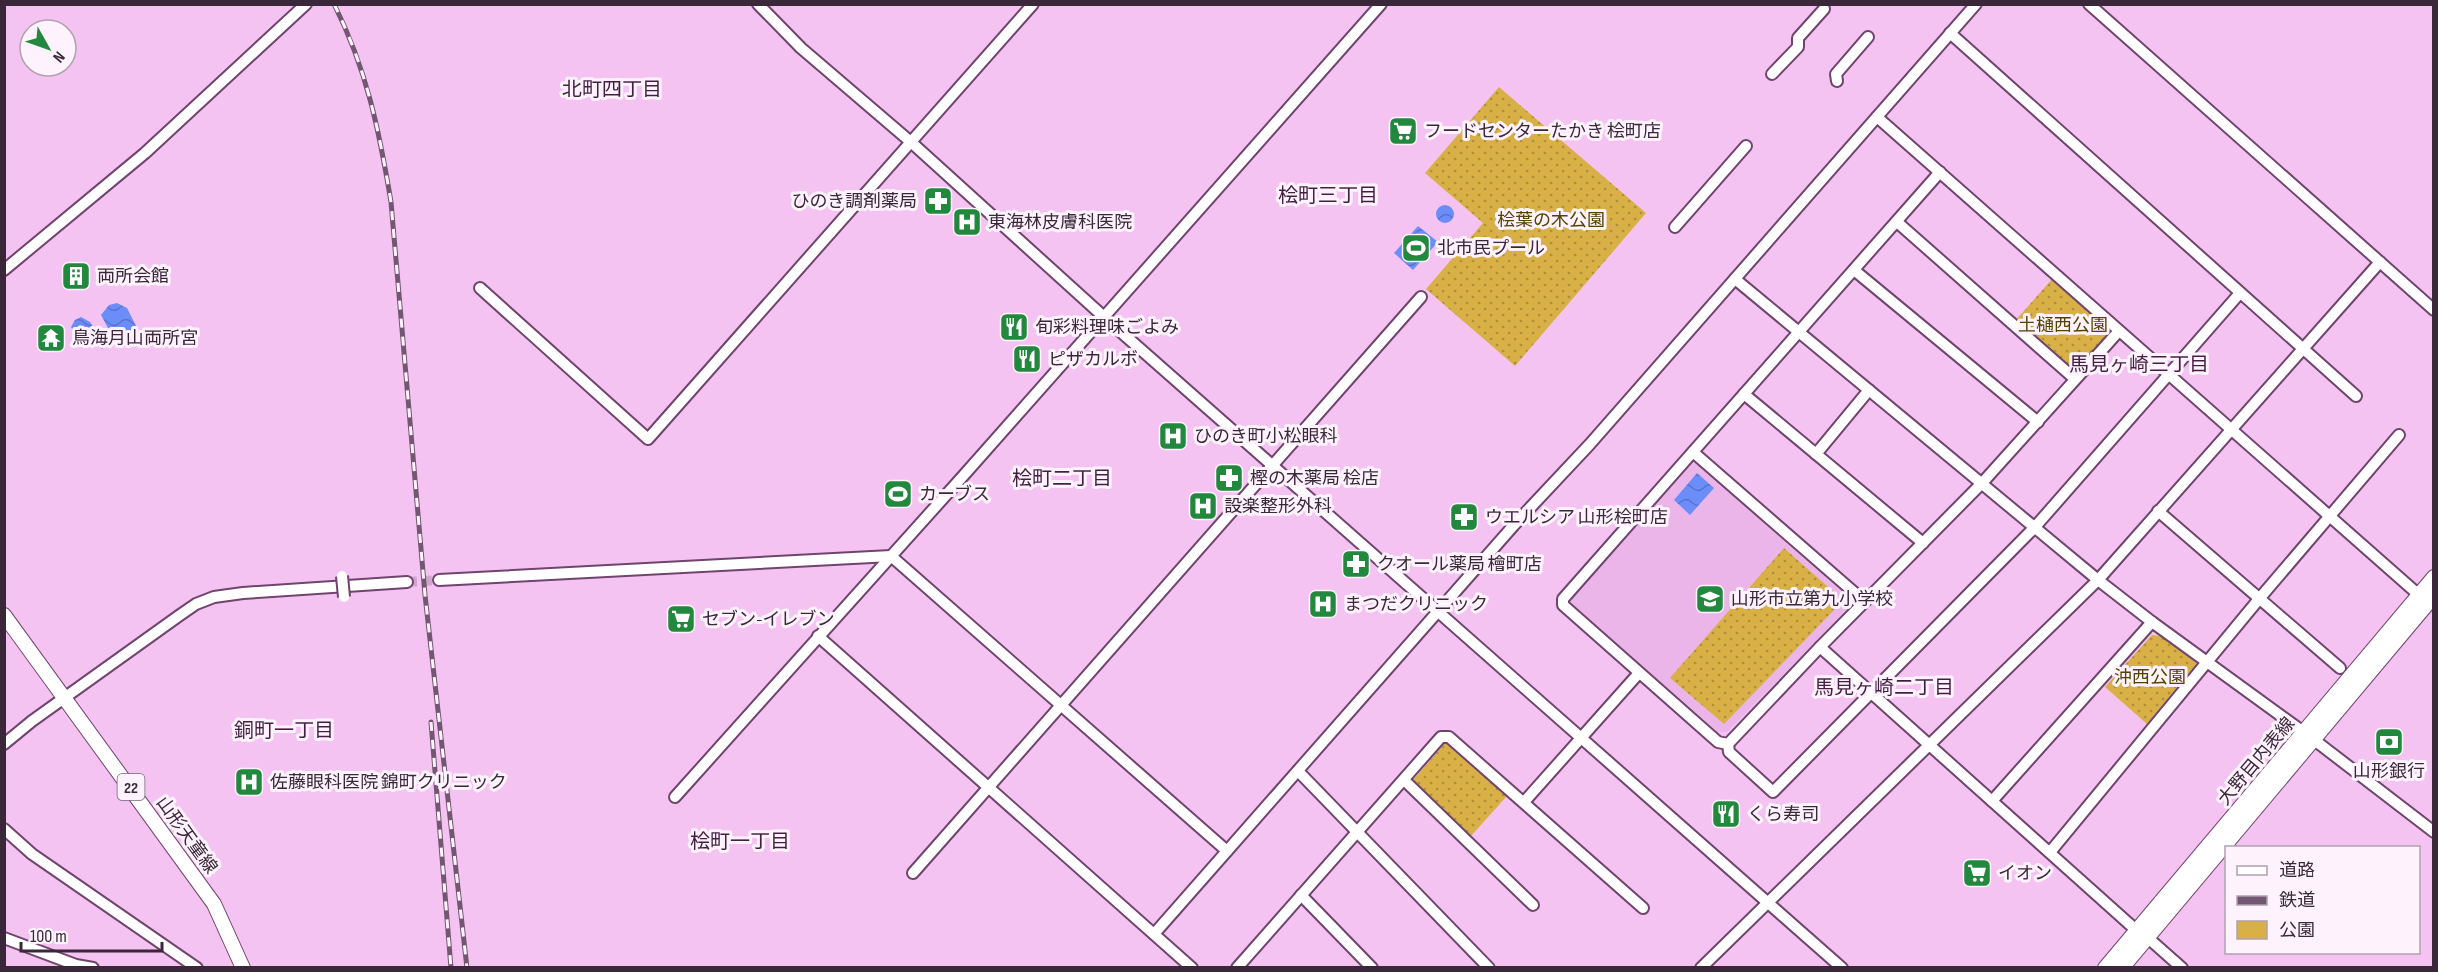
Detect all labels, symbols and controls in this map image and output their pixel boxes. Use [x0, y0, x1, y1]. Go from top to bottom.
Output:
north arrow [18, 18, 78, 78]
text: N [48, 47, 68, 66]
district label: 北町四丁目 [562, 78, 662, 102]
supermarket icon: フードセンターたかき 桧町店 [1387, 115, 1419, 147]
place label: フードセンターたかき 桧町店 [1424, 121, 1661, 142]
district label: 桧町三丁目 [1278, 184, 1378, 208]
pharmacy icon: ひのき調剤薬局 [922, 185, 954, 217]
place label: ひのき調剤薬局 [792, 191, 917, 212]
hospital icon: 東海林皮膚科医院 [951, 206, 983, 238]
park label: 桧葉の木公園 [1497, 210, 1605, 231]
place label: 東海林皮膚科医院 [988, 212, 1132, 233]
sports icon: 北市民プール [1400, 232, 1432, 264]
place label: 北市民プール [1437, 238, 1545, 259]
building icon: 両所会館 [60, 260, 92, 292]
place label: 両所会館 [97, 266, 169, 287]
restaurant icon: 旬彩料理味ごよみ [998, 311, 1030, 343]
park label: 土樋西公園 [2018, 315, 2108, 336]
place label: 旬彩料理味ごよみ [1035, 317, 1179, 338]
temple icon: 鳥海月山両所宮 [35, 322, 67, 354]
place label: 鳥海月山両所宮 [72, 328, 198, 349]
restaurant icon: ピザカルボ [1011, 343, 1043, 375]
place label: ピザカルボ [1048, 349, 1138, 370]
district label: 馬見ヶ崎三丁目 [2069, 353, 2209, 377]
hospital icon: ひのき町小松眼科 [1157, 420, 1189, 452]
place label: ひのき町小松眼科 [1194, 426, 1337, 447]
pharmacy icon: 樫の木薬局 桧店 [1213, 462, 1245, 494]
district label: 桧町二丁目 [1012, 467, 1112, 491]
place label: 樫の木薬局 桧店 [1250, 468, 1379, 489]
sports icon: カーブス [882, 478, 914, 510]
place label: カーブス [919, 484, 990, 505]
hospital icon: 設楽整形外科 [1187, 490, 1219, 522]
place label: 設楽整形外科 [1224, 496, 1332, 517]
pharmacy icon: ウエルシア 山形桧町店 [1448, 501, 1480, 533]
place label: ウエルシア 山形桧町店 [1485, 507, 1668, 528]
pharmacy icon: クオール薬局 檜町店 [1340, 548, 1372, 580]
place label: クオール薬局 檜町店 [1377, 554, 1542, 575]
school or university icon: 山形市立第九小学校 [1694, 583, 1726, 615]
hospital icon: まつだクリニック [1307, 588, 1339, 620]
place label: 山形市立第九小学校 [1731, 589, 1893, 610]
place label: まつだクリニック [1344, 594, 1488, 615]
supermarket icon: セブン-イレブン [665, 603, 697, 635]
place label: セブン-イレブン [702, 609, 835, 630]
park label: 沖西公園 [2114, 667, 2186, 688]
district label: 馬見ヶ崎二丁目 [1814, 676, 1954, 700]
street label: 大野目内表線 [2214, 713, 2299, 809]
district label: 銅町一丁目 [234, 719, 334, 743]
bank icon: 山形銀行 [2373, 726, 2405, 758]
place label: 山形銀行 [2353, 761, 2425, 782]
hospital icon: 佐藤眼科医院 錦町クリニック [233, 766, 265, 798]
place label: 佐藤眼科医院 錦町クリニック [270, 772, 507, 793]
road number: 22 [118, 774, 144, 800]
street label: 山形天童線 [152, 793, 222, 878]
restaurant icon: くら寿司 [1710, 798, 1742, 830]
place label: くら寿司 [1747, 804, 1819, 825]
district label: 桧町一丁目 [690, 830, 790, 854]
legend [2225, 846, 2420, 954]
supermarket icon: イオン [1961, 857, 1993, 889]
text: 道路 [2279, 860, 2315, 881]
place label: イオン [1998, 863, 2052, 884]
text: 鉄道 [2279, 890, 2315, 911]
scale bar [21, 915, 162, 953]
text: 公園 [2279, 920, 2315, 941]
text: 100 m [30, 926, 67, 947]

